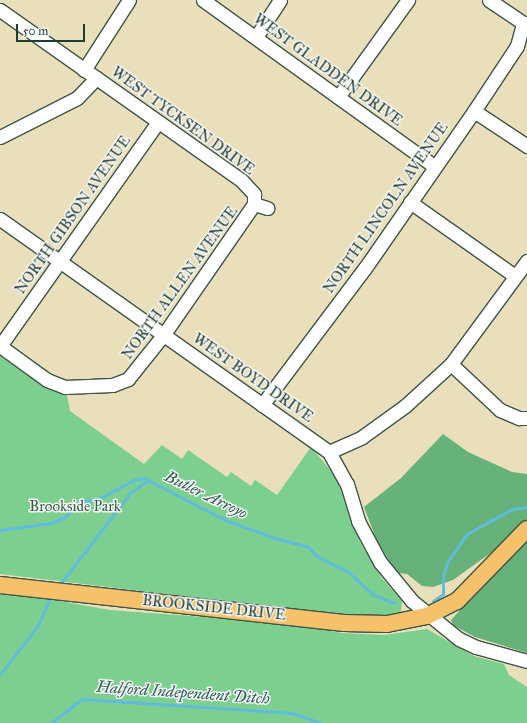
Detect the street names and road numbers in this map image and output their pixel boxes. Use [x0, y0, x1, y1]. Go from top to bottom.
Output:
street label: WEST GLADDEN DRIVE [250, 10, 406, 130]
street label: WEST TYCKSEN DRIVE [108, 63, 258, 179]
street label: NORTH LINCOLN AVENUE [320, 119, 452, 297]
street label: NORTH GIBSON AVENUE [11, 132, 135, 298]
street label: NORTH ALLEN AVENUE [118, 203, 242, 363]
street label: WEST BOYD DRIVE [189, 330, 317, 426]
street label: BROOKSIDE DRIVE [141, 592, 287, 624]

